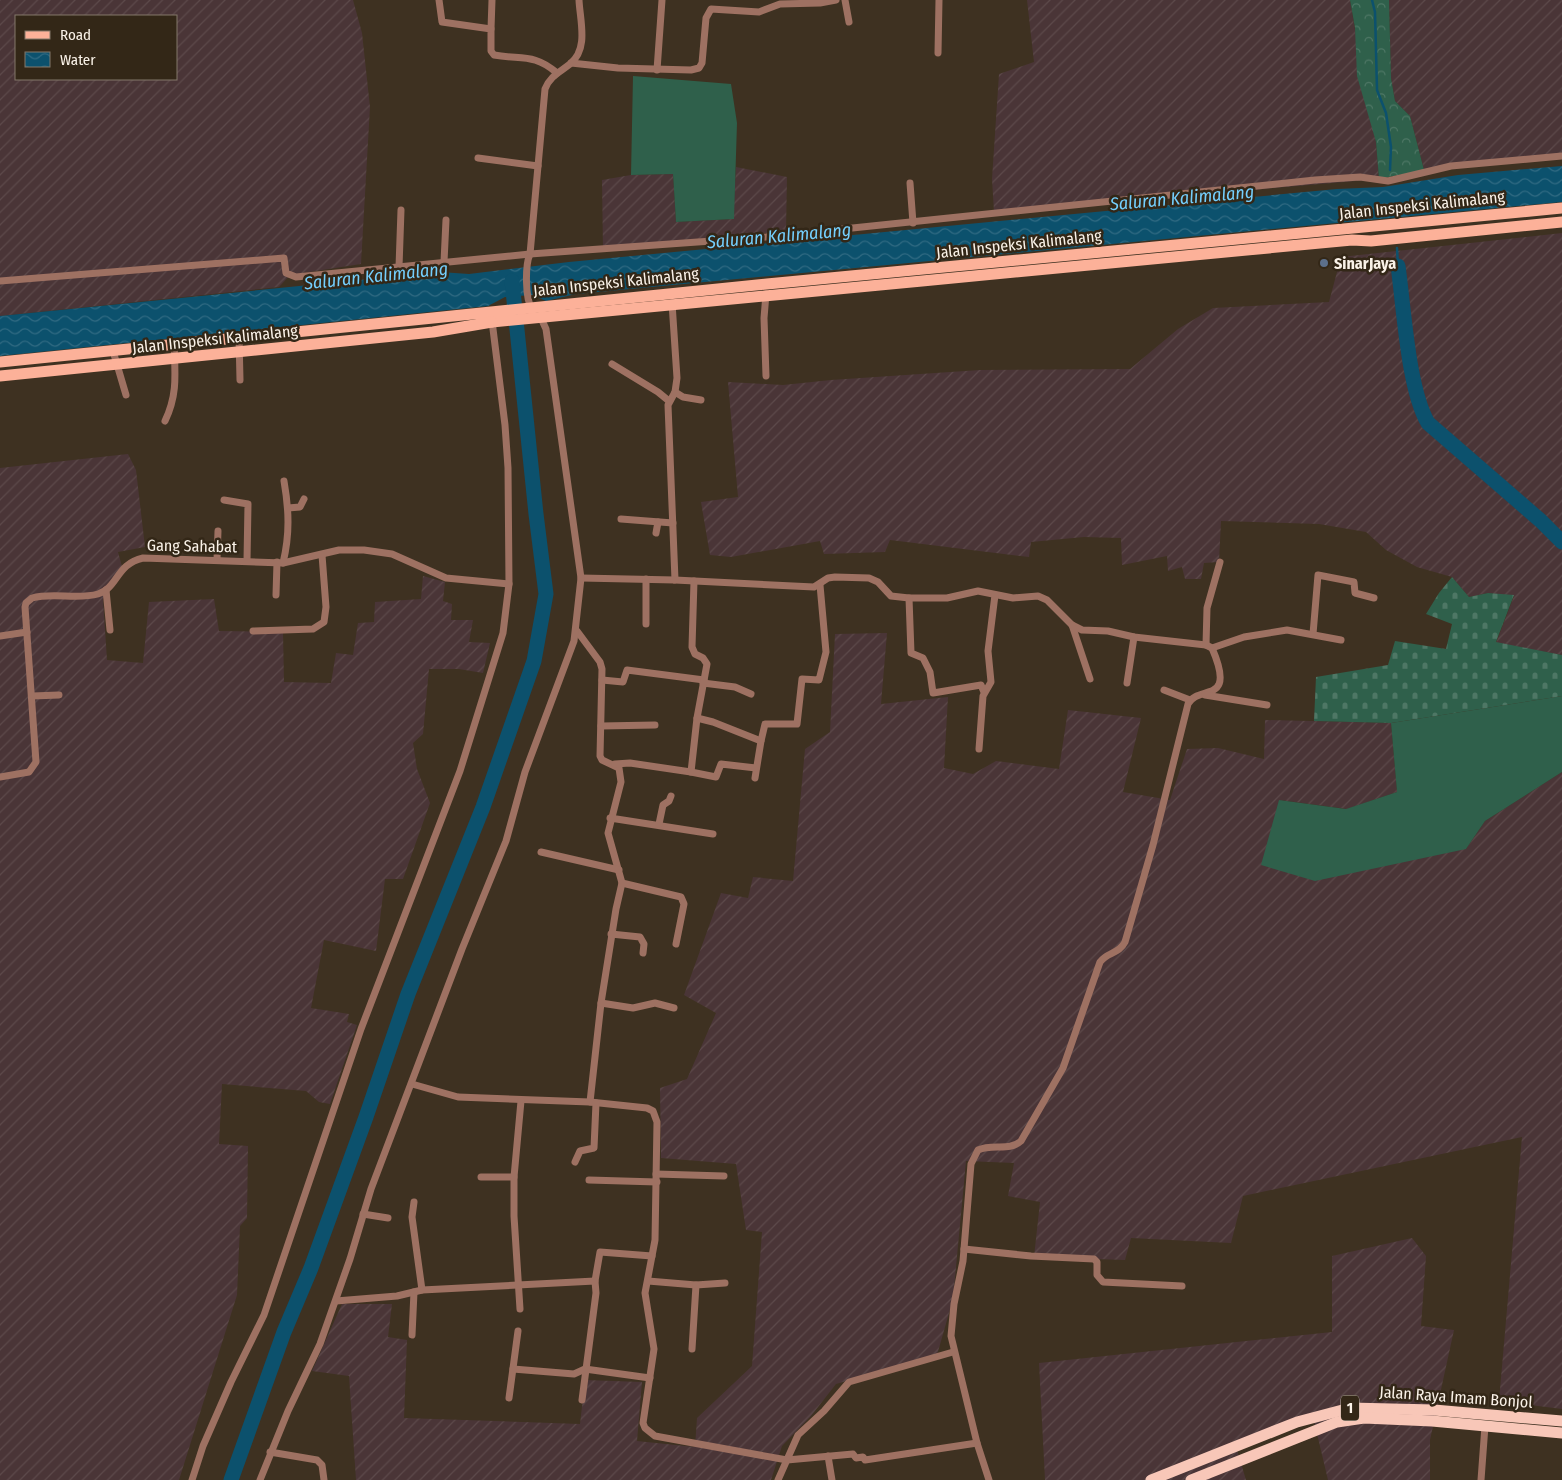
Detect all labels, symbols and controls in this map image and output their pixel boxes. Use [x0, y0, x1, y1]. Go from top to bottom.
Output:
legend [15, 15, 178, 80]
text: Road [60, 26, 91, 44]
text: Water [60, 51, 96, 69]
water label: Saluran Kalimalang [1108, 181, 1255, 215]
street label: Jalan Inspeksi Kalimalang [1338, 187, 1506, 223]
water label: Saluran Kalimalang [705, 219, 852, 253]
street label: Jalan Inspeksi Kalimalang [935, 226, 1103, 262]
place label: SinarJaya [1334, 254, 1396, 273]
marker: SinarJaya [1318, 257, 1330, 269]
water label: Saluran Kalimalang [302, 258, 449, 295]
street label: Jalan Inspeksi Kalimalang [532, 264, 700, 300]
street label: Jalan Inspeksi Kalimalang [131, 321, 299, 357]
street label: Gang Sahabat [147, 536, 238, 556]
street label: Jalan Raya Imam Bonjol [1379, 1382, 1533, 1412]
road number: 1 [1341, 1396, 1359, 1420]

